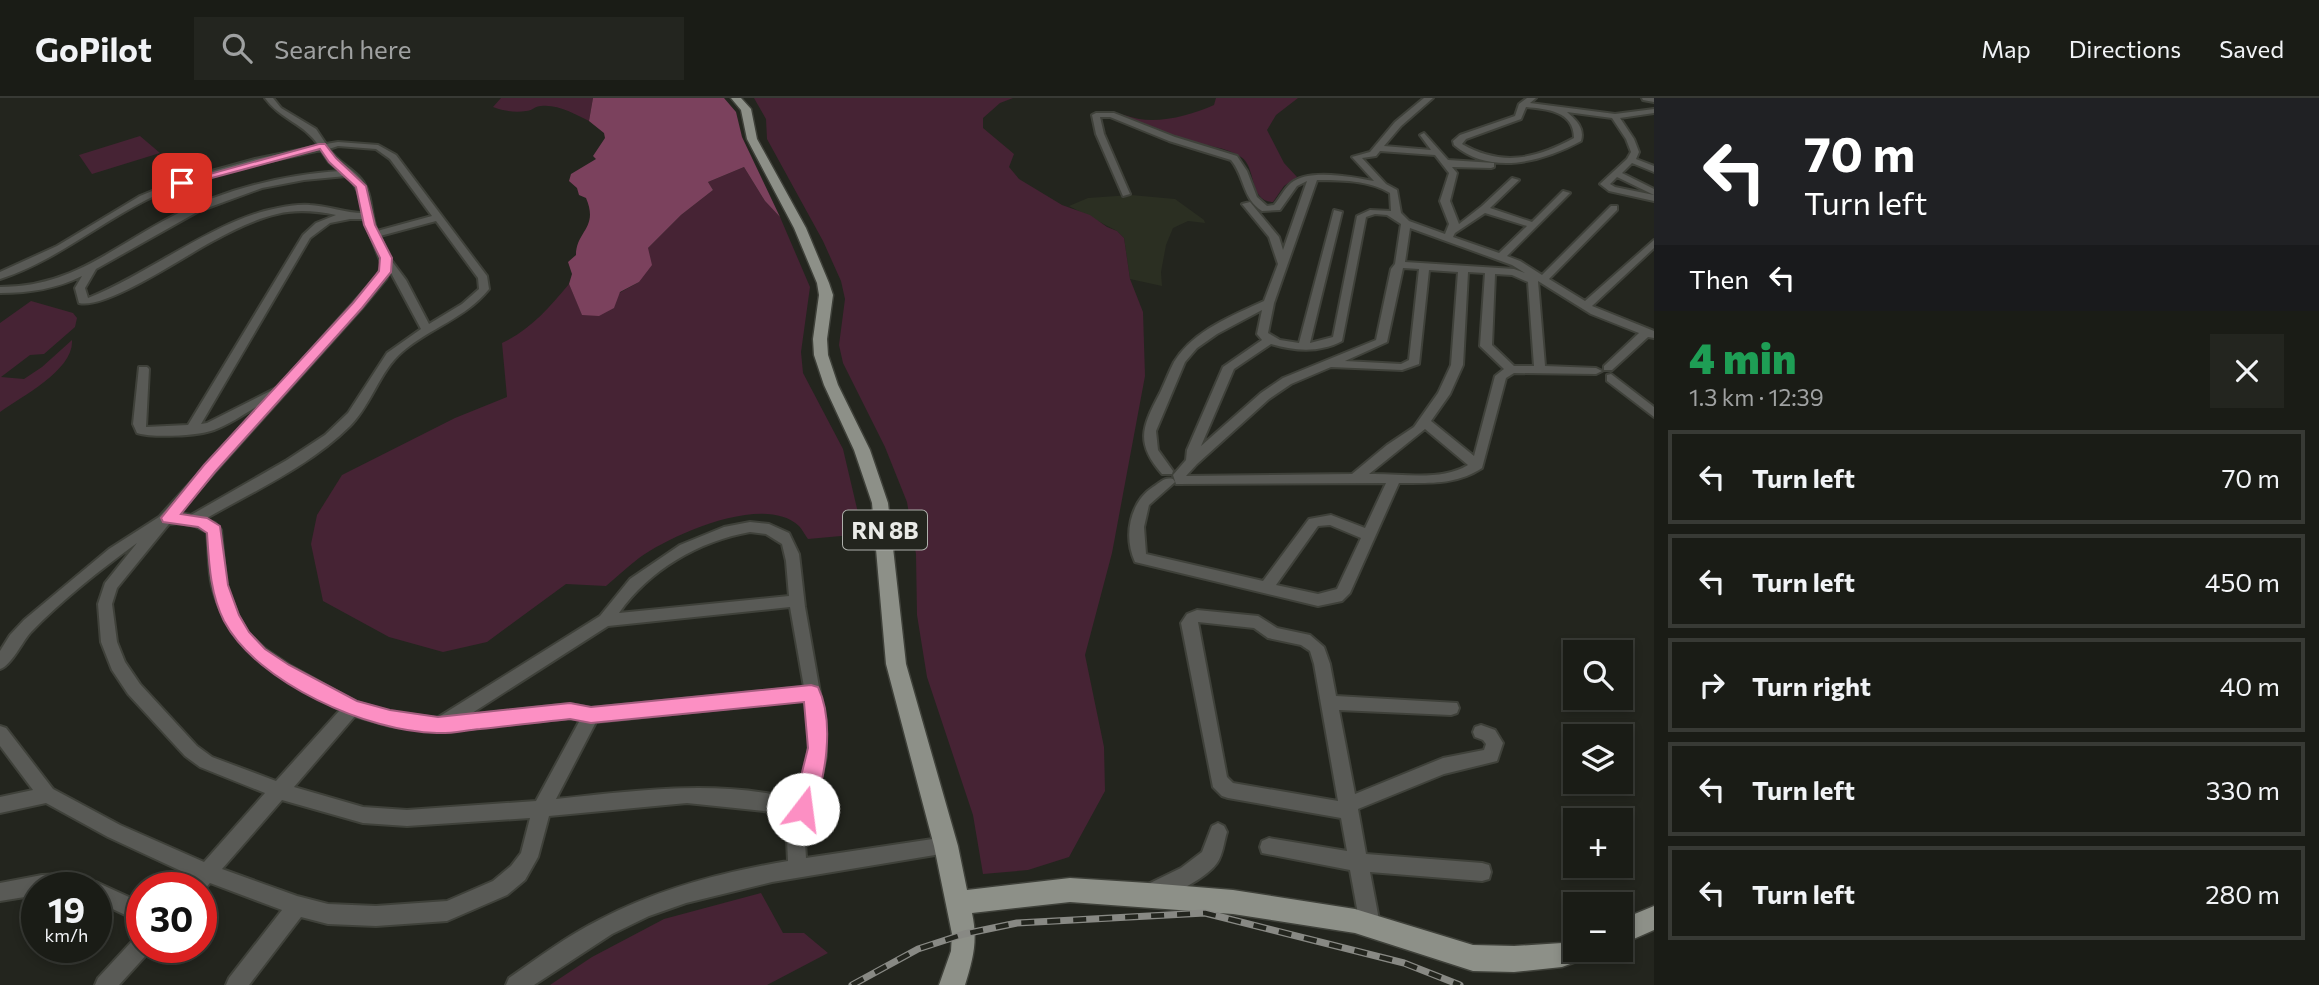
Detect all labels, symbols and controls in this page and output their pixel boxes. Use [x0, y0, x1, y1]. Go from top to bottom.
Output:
search box [194, 17, 684, 80]
text: GoPilot [35, 28, 152, 69]
icon: search [218, 29, 256, 67]
text: Search here [274, 33, 411, 64]
text: Map [1981, 34, 2031, 63]
text: Directions [2069, 34, 2181, 63]
text: Saved [2219, 34, 2284, 63]
text: 70 m [1804, 122, 1915, 182]
icon: left [1689, 126, 1780, 217]
pin [152, 153, 212, 213]
icon: arrive [163, 164, 201, 202]
text: Turn left [1804, 182, 1928, 222]
icon: left [1763, 259, 1801, 297]
text: Then [1689, 263, 1749, 294]
text: 4 min [1689, 331, 1796, 383]
button: close [2210, 334, 2284, 408]
text: 1.3 km · 12:39 [1689, 383, 1824, 411]
icon: left [1693, 458, 1731, 496]
text: Turn left [1752, 462, 1855, 493]
text: 70 m [2222, 462, 2280, 493]
road number: RN 8B [843, 510, 927, 550]
icon: left [1693, 562, 1731, 600]
text: Turn left [1752, 566, 1855, 597]
text: 450 m [2205, 566, 2280, 597]
map controls [1563, 640, 1633, 962]
button: search [1563, 640, 1633, 710]
icon: right [1693, 666, 1731, 704]
text: Turn right [1752, 670, 1871, 701]
text: 40 m [2220, 670, 2280, 701]
button: layers [1563, 724, 1633, 794]
icon: left [1693, 770, 1731, 808]
position arrow [766, 772, 840, 846]
text: Turn left [1752, 774, 1855, 805]
text: 330 m [2206, 774, 2280, 805]
button: + [1563, 808, 1633, 878]
speed limit sign: 30 [126, 872, 217, 963]
icon: left [1693, 874, 1731, 912]
text: Turn left [1752, 878, 1855, 909]
text: 280 m [2205, 878, 2280, 909]
text: 19 [48, 887, 85, 930]
button: − [1563, 892, 1633, 962]
text: km/h [45, 924, 88, 946]

